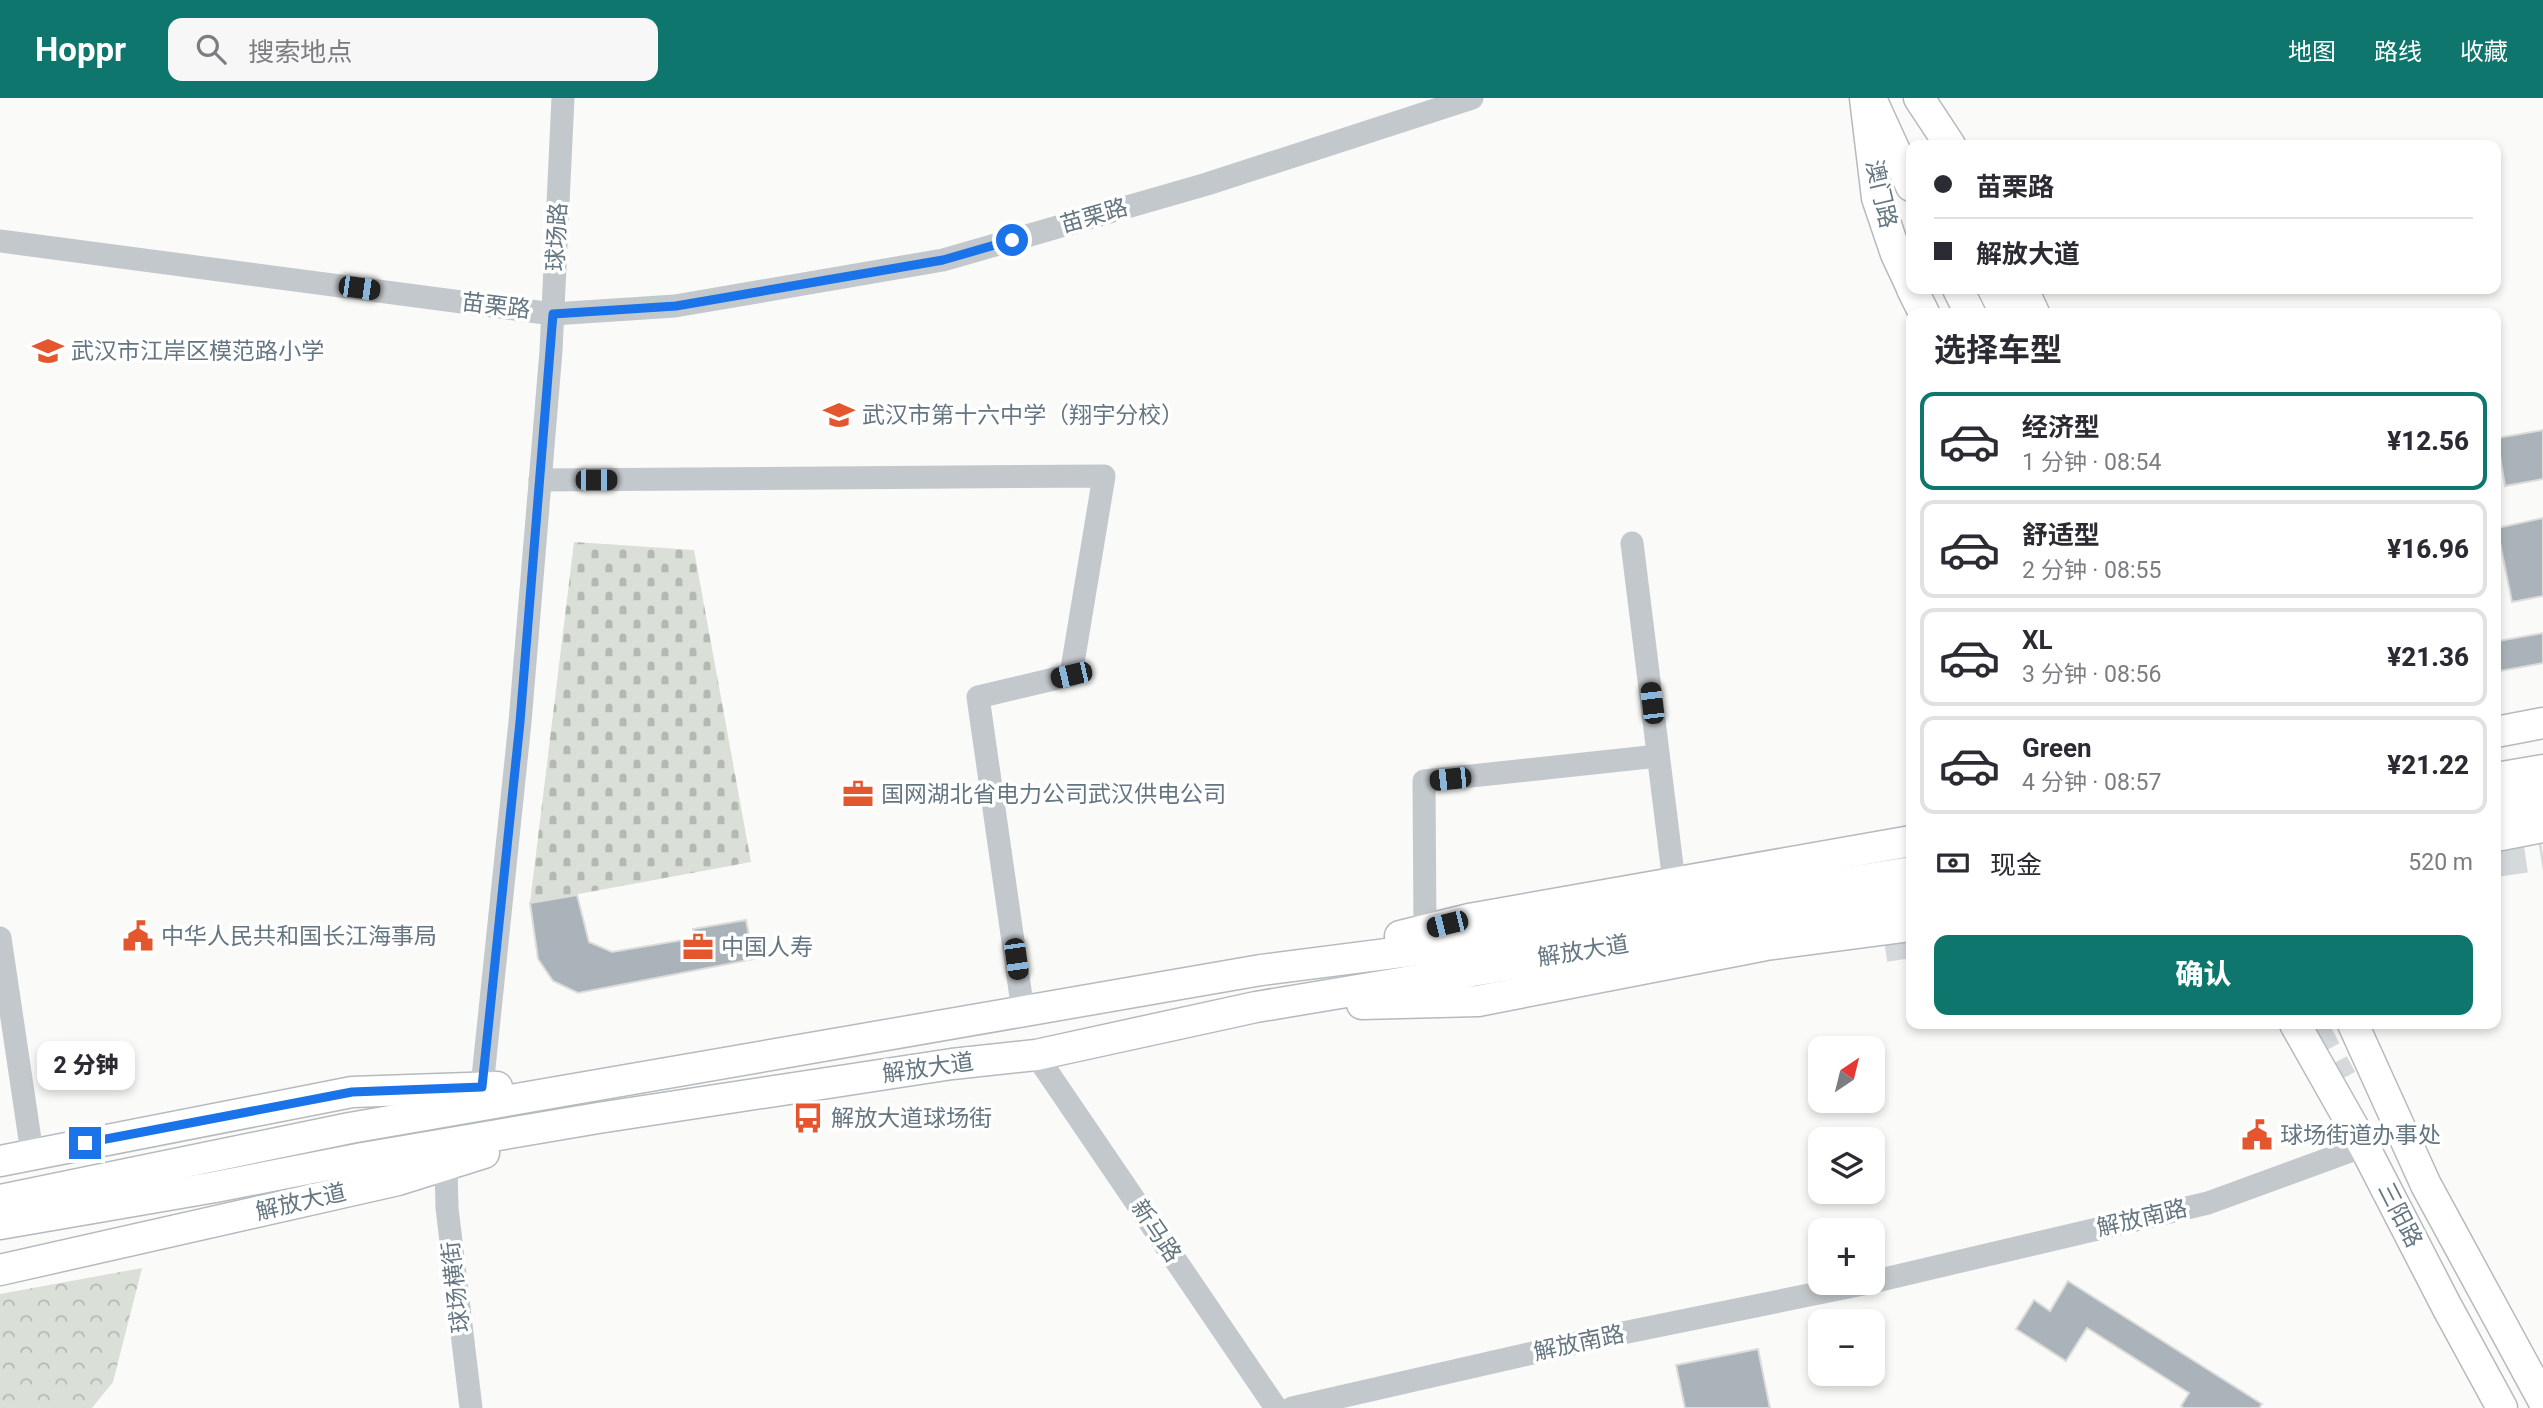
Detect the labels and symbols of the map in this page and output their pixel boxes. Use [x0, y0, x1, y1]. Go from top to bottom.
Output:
street label: 澳门路 [1860, 157, 1902, 231]
street label: 苗栗路 [1057, 194, 1131, 238]
street label: 球场路 [542, 202, 572, 272]
route start [996, 224, 1028, 256]
car [337, 275, 382, 301]
street label: 苗栗路 [460, 288, 532, 324]
school or university icon: 武汉市江岸区模范路小学 [31, 334, 65, 368]
place label: 武汉市江岸区模范路小学 [71, 338, 324, 365]
school or university icon: 武汉市第十六中学（翔宇分校） [822, 398, 856, 432]
place label: 武汉市第十六中学（翔宇分校） [862, 402, 1184, 429]
car [576, 470, 618, 491]
car [1049, 660, 1094, 690]
car [1640, 681, 1665, 725]
car [1429, 766, 1472, 792]
office icon: 国网湖北省电力公司武汉供电公司 [841, 777, 875, 811]
place label: 国网湖北省电力公司武汉供电公司 [881, 781, 1226, 808]
car [1425, 909, 1470, 939]
public building icon: 中华人民共和国长江海事局 [121, 919, 155, 953]
place label: 中华人民共和国长江海事局 [161, 923, 437, 950]
office icon: 中国人寿 [681, 930, 715, 964]
street label: 解放大道 [1535, 930, 1631, 972]
place label: 中国人寿 [721, 934, 813, 961]
car [1003, 937, 1030, 981]
north arrow [1808, 1036, 1885, 1113]
callout: 2 分钟 [36, 1042, 134, 1090]
street label: 解放大道 [881, 1048, 975, 1088]
bus stop icon: 解放大道球场街 [791, 1101, 825, 1135]
place label: 解放大道球场街 [831, 1105, 992, 1132]
public building icon: 球场街道办事处 [2240, 1118, 2274, 1152]
place label: 球场街道办事处 [2280, 1122, 2441, 1149]
route end [69, 1127, 101, 1159]
street label: 解放大道 [253, 1178, 349, 1226]
street label: 三阳路 [2372, 1178, 2428, 1252]
street label: 解放南路 [2094, 1194, 2190, 1242]
street label: 新马路 [1126, 1195, 1186, 1267]
street label: 球场横街 [437, 1240, 475, 1334]
street label: 解放南路 [1531, 1320, 1627, 1366]

